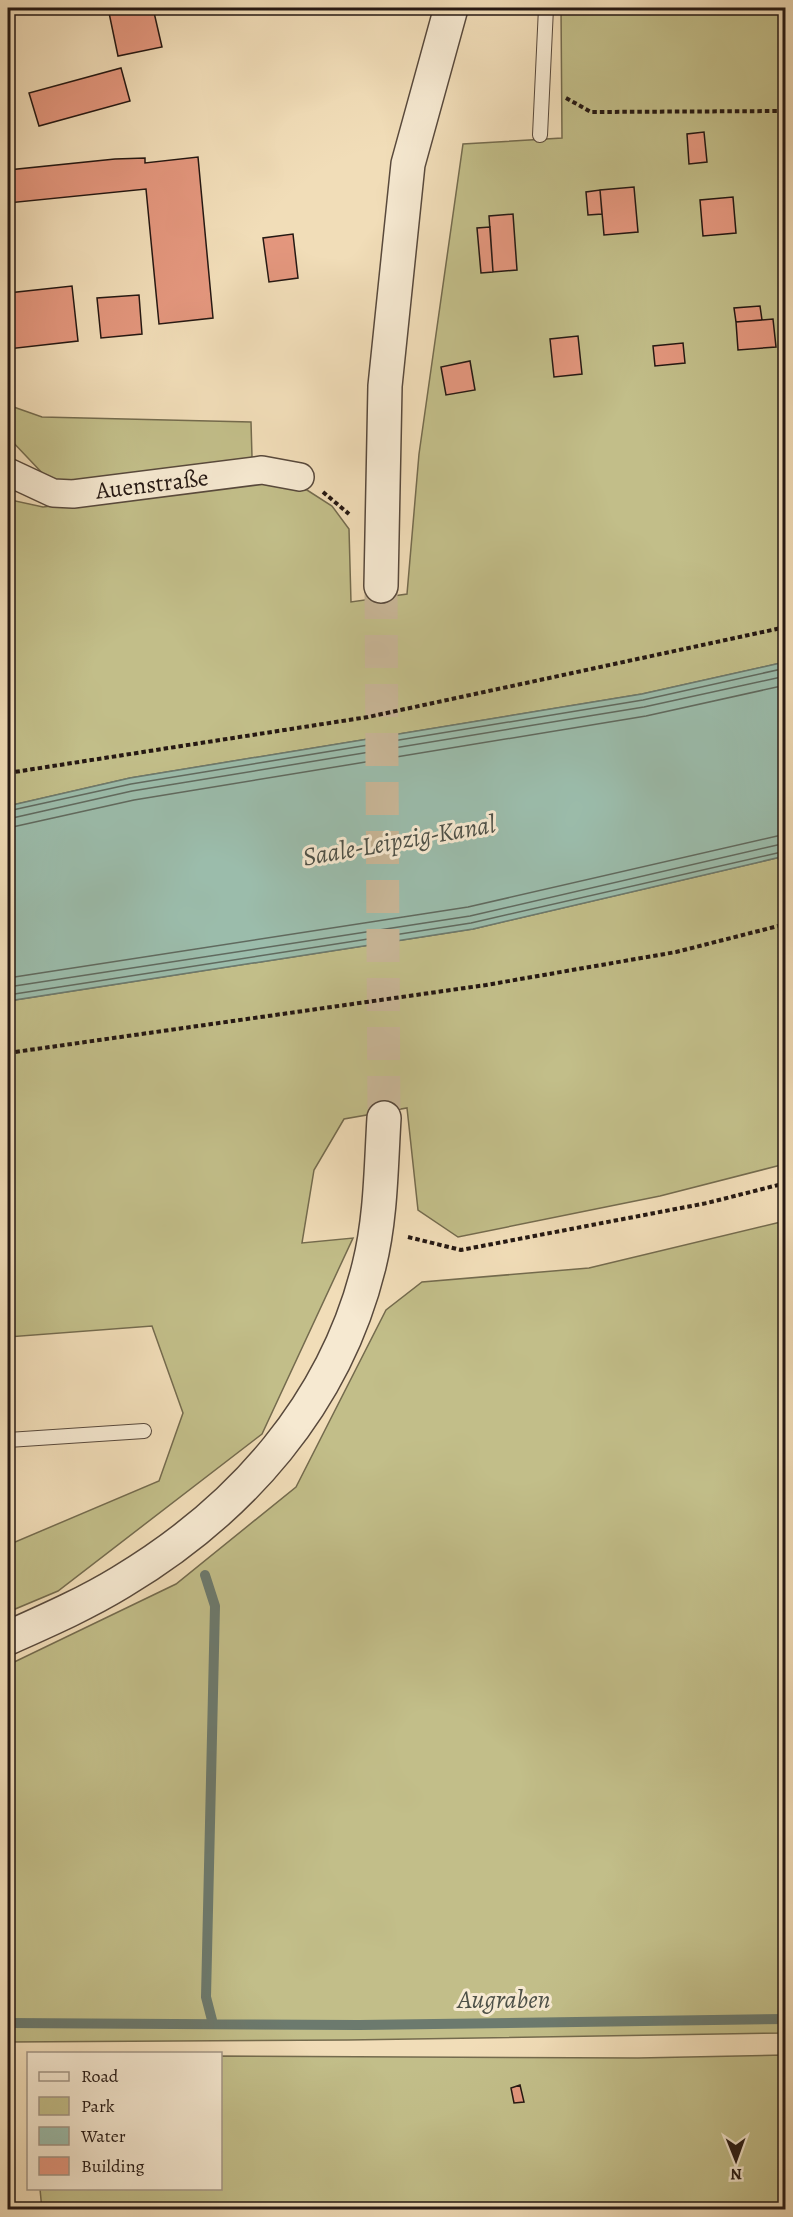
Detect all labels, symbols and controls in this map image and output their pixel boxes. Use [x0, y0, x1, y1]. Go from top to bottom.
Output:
street label: Auenstraße [93, 461, 210, 507]
water label: Saale-Leipzig-Kanal [300, 806, 499, 875]
water label: Augraben [456, 1982, 550, 2017]
legend [27, 2052, 222, 2190]
text: Road [81, 2064, 119, 2088]
text: Park [81, 2094, 115, 2118]
text: Water [80, 2124, 126, 2148]
north arrow [706, 2130, 766, 2190]
text: Building [81, 2154, 145, 2178]
text: N [730, 2163, 742, 2185]

